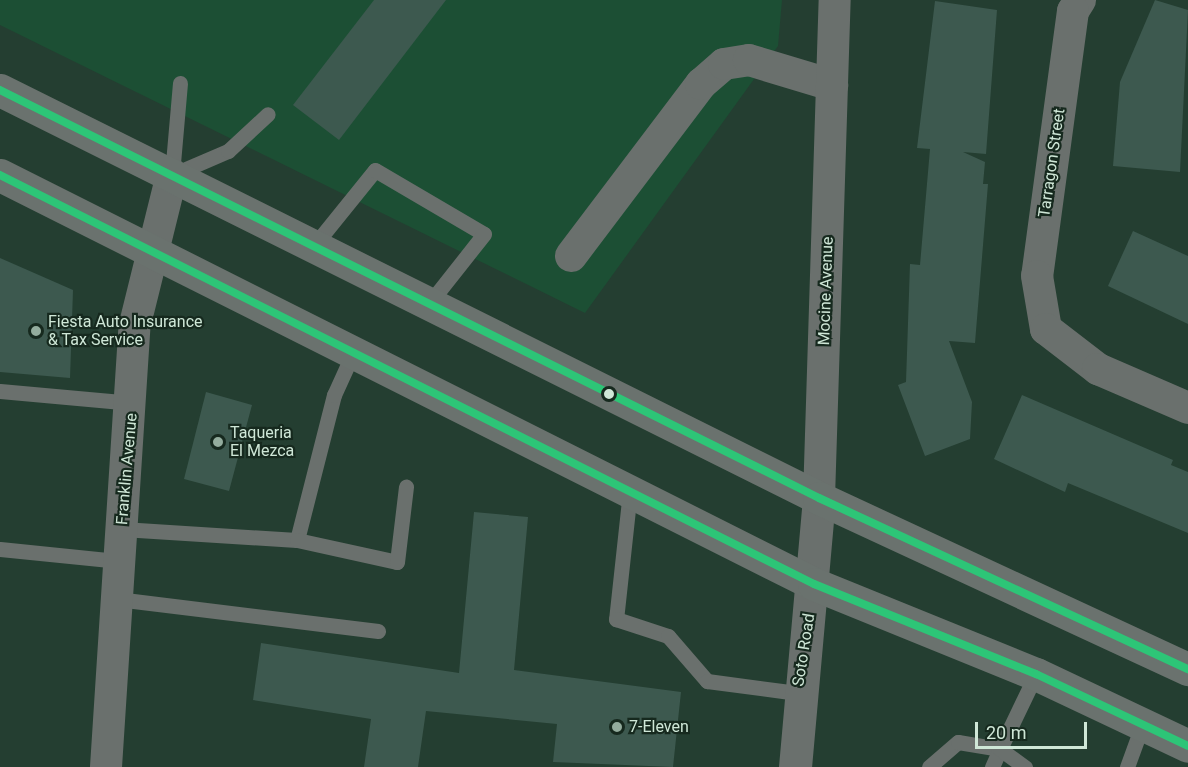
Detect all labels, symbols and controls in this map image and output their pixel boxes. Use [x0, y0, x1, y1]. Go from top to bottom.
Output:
street label: Tarragon Street [1035, 107, 1069, 219]
street label: Mocine Avenue [815, 236, 837, 346]
place label: Fiesta Auto Insurance & Tax Service [48, 312, 202, 350]
marker: Fiesta Auto Insurance & Tax Service [29, 324, 43, 338]
unlabelled marker [603, 388, 615, 400]
street label: Franklin Avenue [113, 412, 141, 526]
place label: Taqueria El Mezca [230, 423, 294, 461]
marker: Taqueria El Mezca [211, 435, 225, 449]
street label: Soto Road [789, 612, 819, 688]
scale bar [978, 710, 1090, 748]
place label: 7-Eleven [629, 717, 689, 737]
marker: 7-Eleven [610, 720, 624, 734]
text: 20 m [986, 722, 1026, 743]

